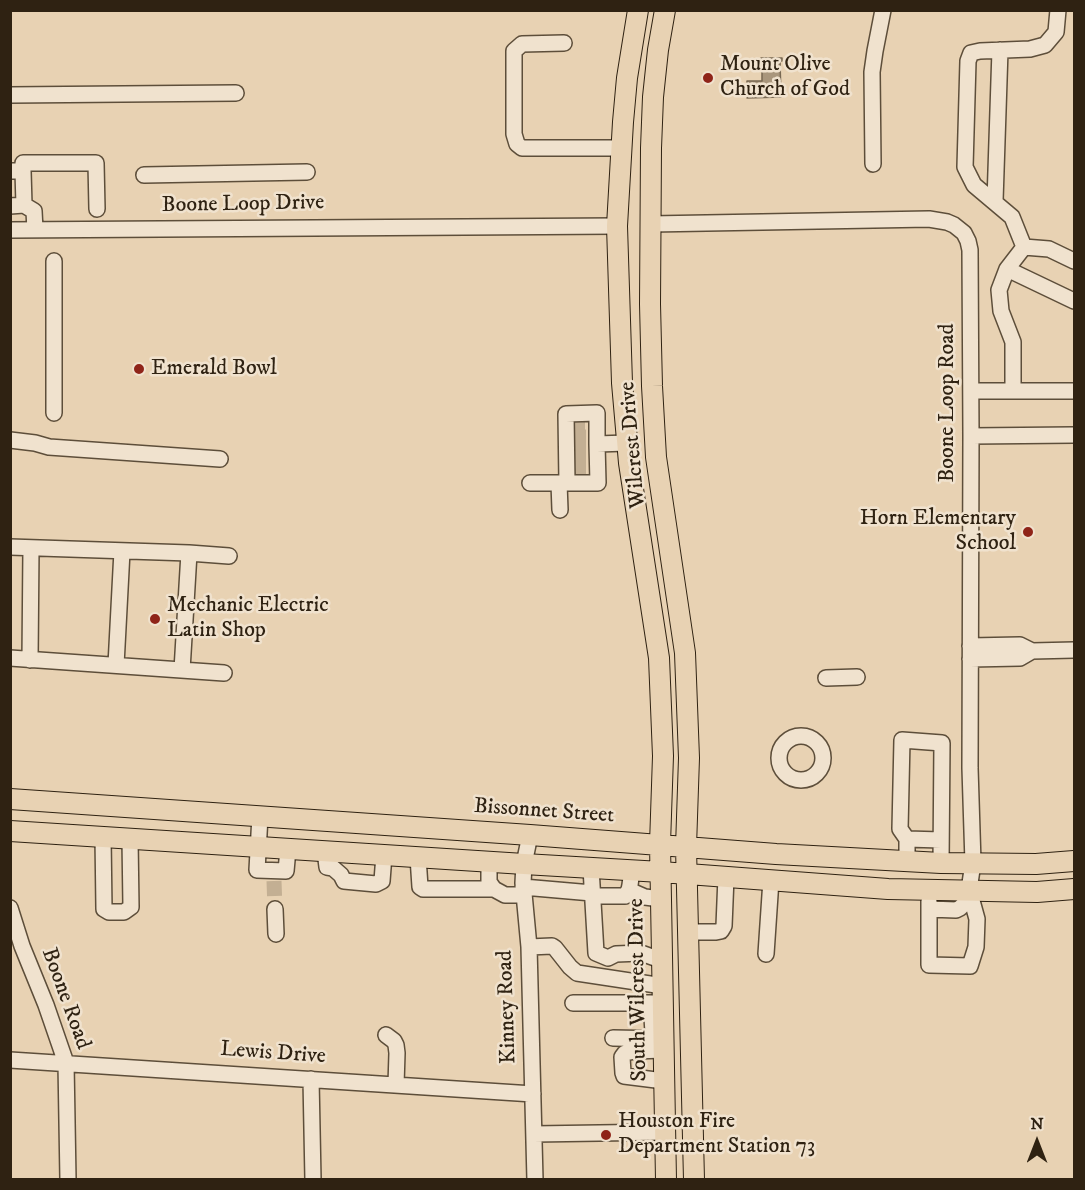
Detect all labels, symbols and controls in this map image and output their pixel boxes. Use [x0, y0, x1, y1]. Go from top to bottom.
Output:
place label: Mount Olive Church of God [720, 52, 850, 104]
marker: Mount Olive Church of God [701, 71, 715, 85]
street label: Boone Loop Drive [162, 190, 324, 220]
street label: Boone Loop Road [935, 323, 961, 483]
place label: Emerald Bowl [151, 356, 277, 382]
marker: Emerald Bowl [132, 362, 146, 376]
street label: Wilcrest Drive [615, 380, 653, 510]
place label: Horn Elementary School [860, 506, 1016, 558]
marker: Horn Elementary School [1021, 525, 1035, 539]
place label: Mechanic Electric Latin Shop [167, 593, 329, 644]
marker: Mechanic Electric Latin Shop [148, 612, 162, 626]
street label: Bissonnet Street [473, 794, 615, 830]
street label: South Wilcrest Drive [624, 898, 654, 1082]
street label: Boone Road [34, 945, 96, 1053]
street label: Kinney Road [493, 950, 523, 1064]
street label: Lewis Drive [219, 1037, 327, 1071]
place label: Houston Fire Department Station 73 [618, 1109, 815, 1160]
north arrow [1007, 1112, 1067, 1172]
text: N [1030, 1114, 1044, 1134]
marker: Houston Fire Department Station 73 [599, 1128, 613, 1142]

